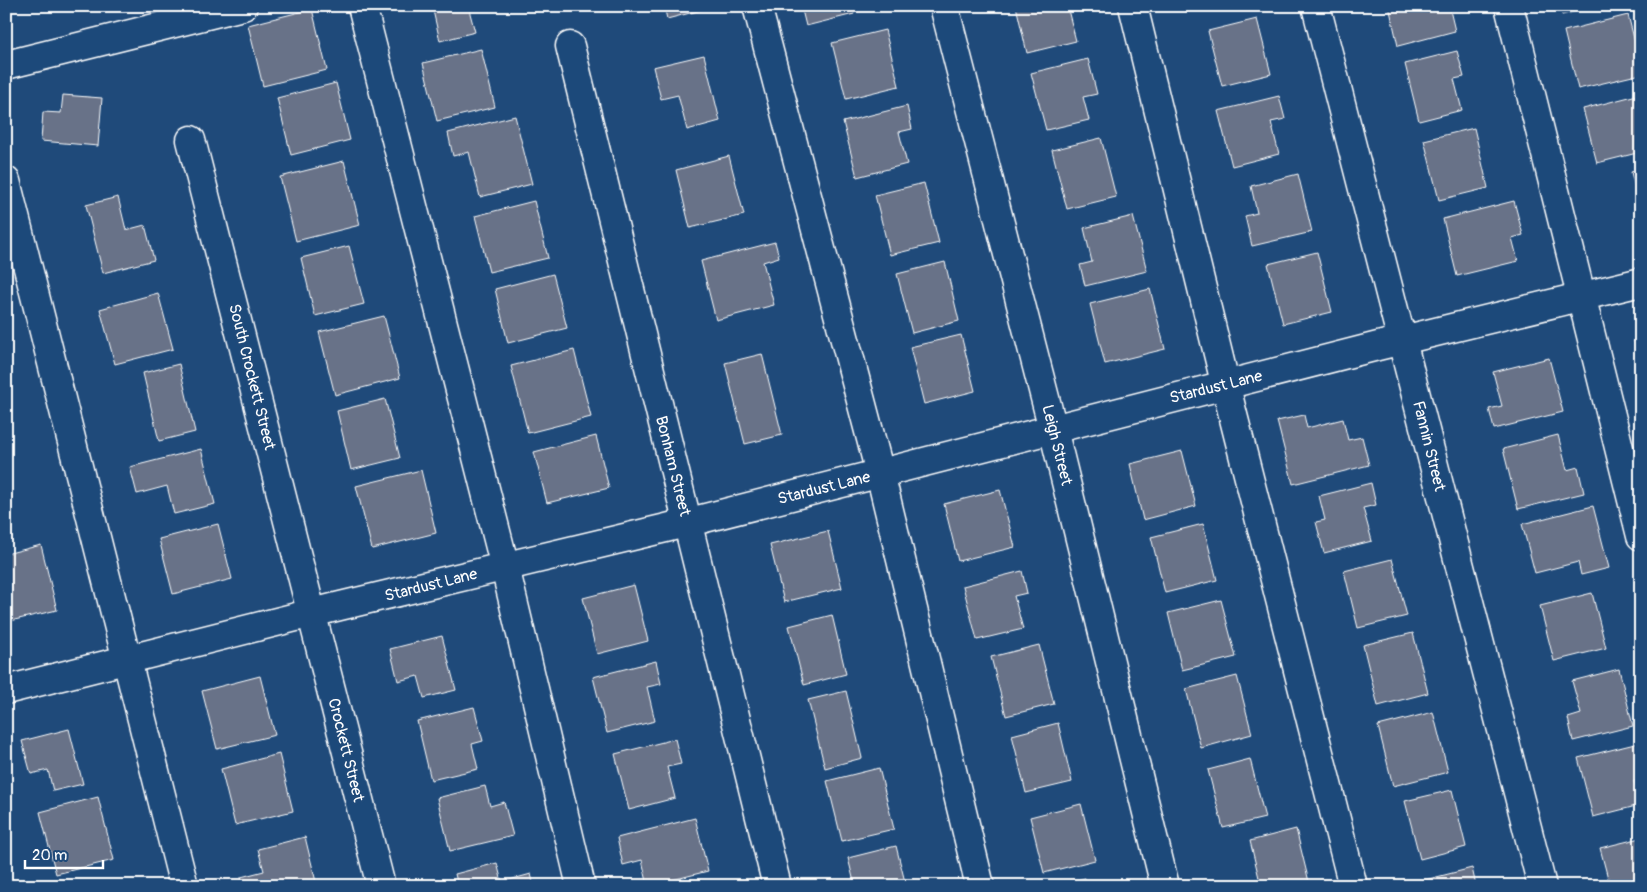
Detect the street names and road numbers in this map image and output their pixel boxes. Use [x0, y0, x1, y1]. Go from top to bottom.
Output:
street label: South Crockett Street [224, 302, 280, 453]
street label: Stardust Lane [1168, 366, 1264, 408]
street label: Fannin Street [1408, 399, 1450, 494]
street label: Leigh Street [1037, 403, 1077, 488]
street label: Bonham Street [651, 414, 695, 519]
street label: Stardust Lane [776, 467, 872, 509]
street label: Stardust Lane [383, 564, 479, 606]
street label: Crockett Street [323, 696, 369, 805]

